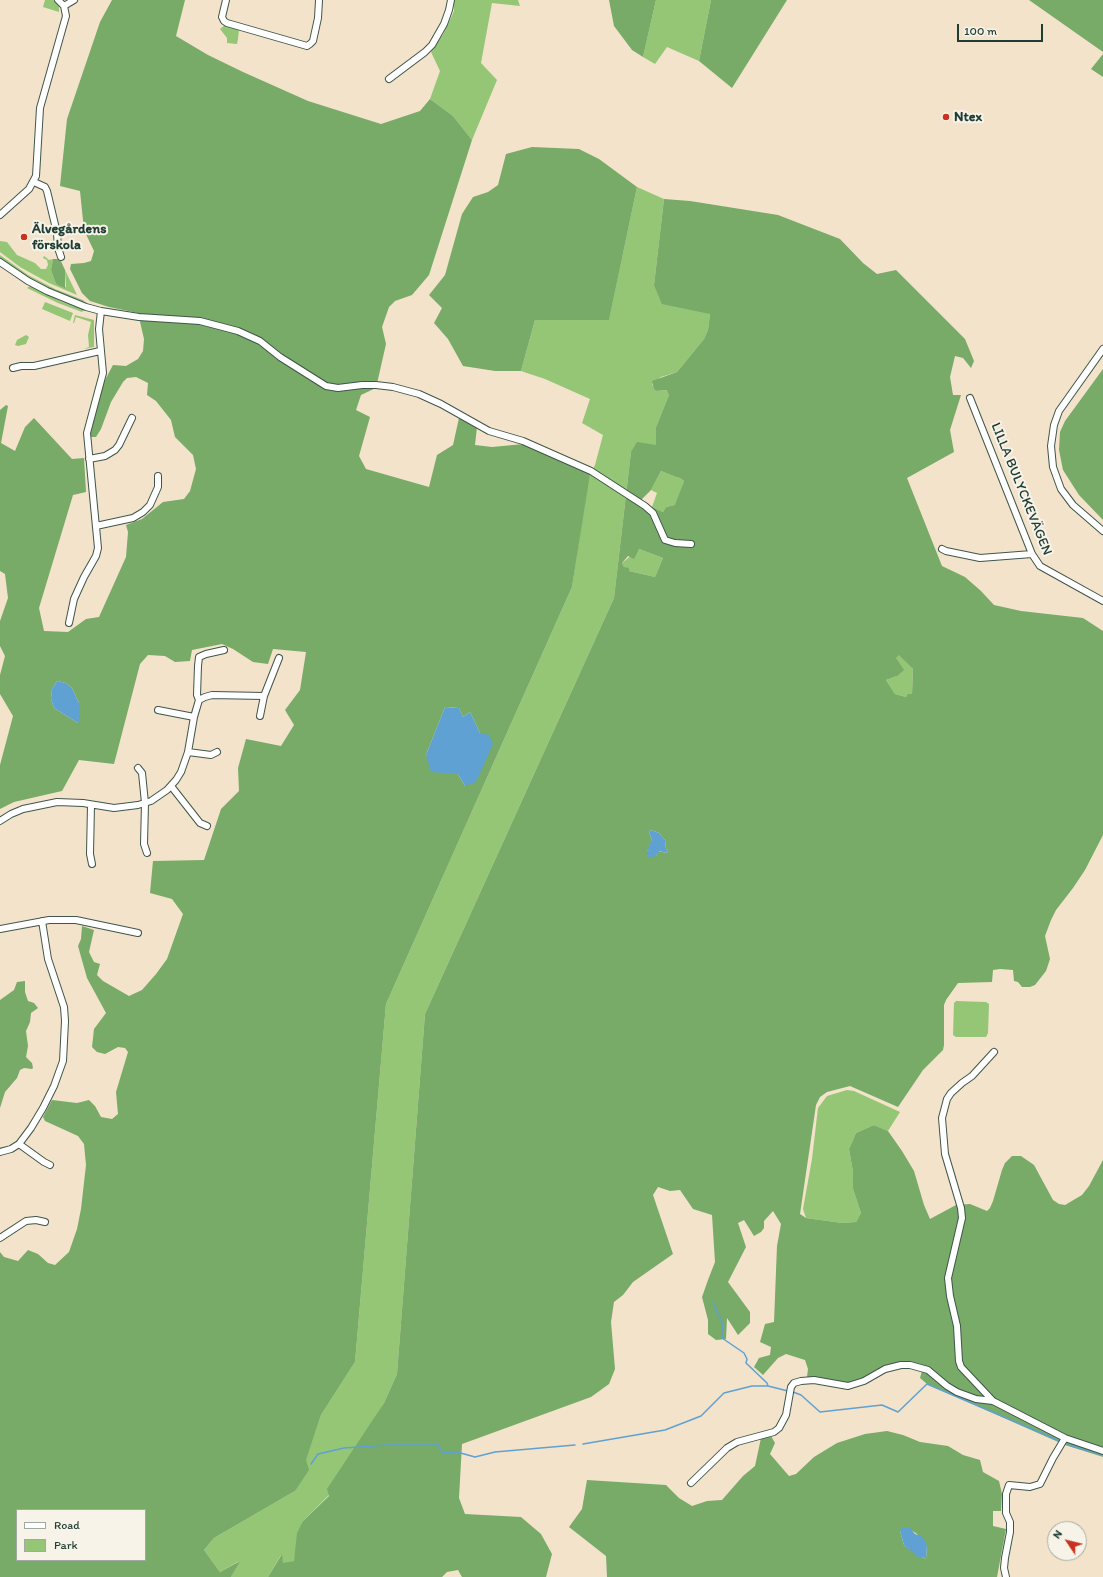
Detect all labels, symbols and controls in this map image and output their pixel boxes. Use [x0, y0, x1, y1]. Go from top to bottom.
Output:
scale bar [959, 16, 1045, 42]
text: 100 m [964, 24, 997, 38]
place label: Ntex [954, 109, 982, 125]
marker: Ntex [941, 112, 951, 122]
place label: Älvegårdens förskola [32, 221, 106, 254]
marker: Älvegårdens förskola [19, 232, 29, 242]
street label: LILLA BULYCKEVÄGEN [987, 420, 1055, 558]
legend [16, 1509, 146, 1561]
text: Road [54, 1518, 80, 1532]
north arrow [1047, 1521, 1087, 1561]
text: N [1050, 1528, 1065, 1541]
text: Park [54, 1538, 78, 1552]

